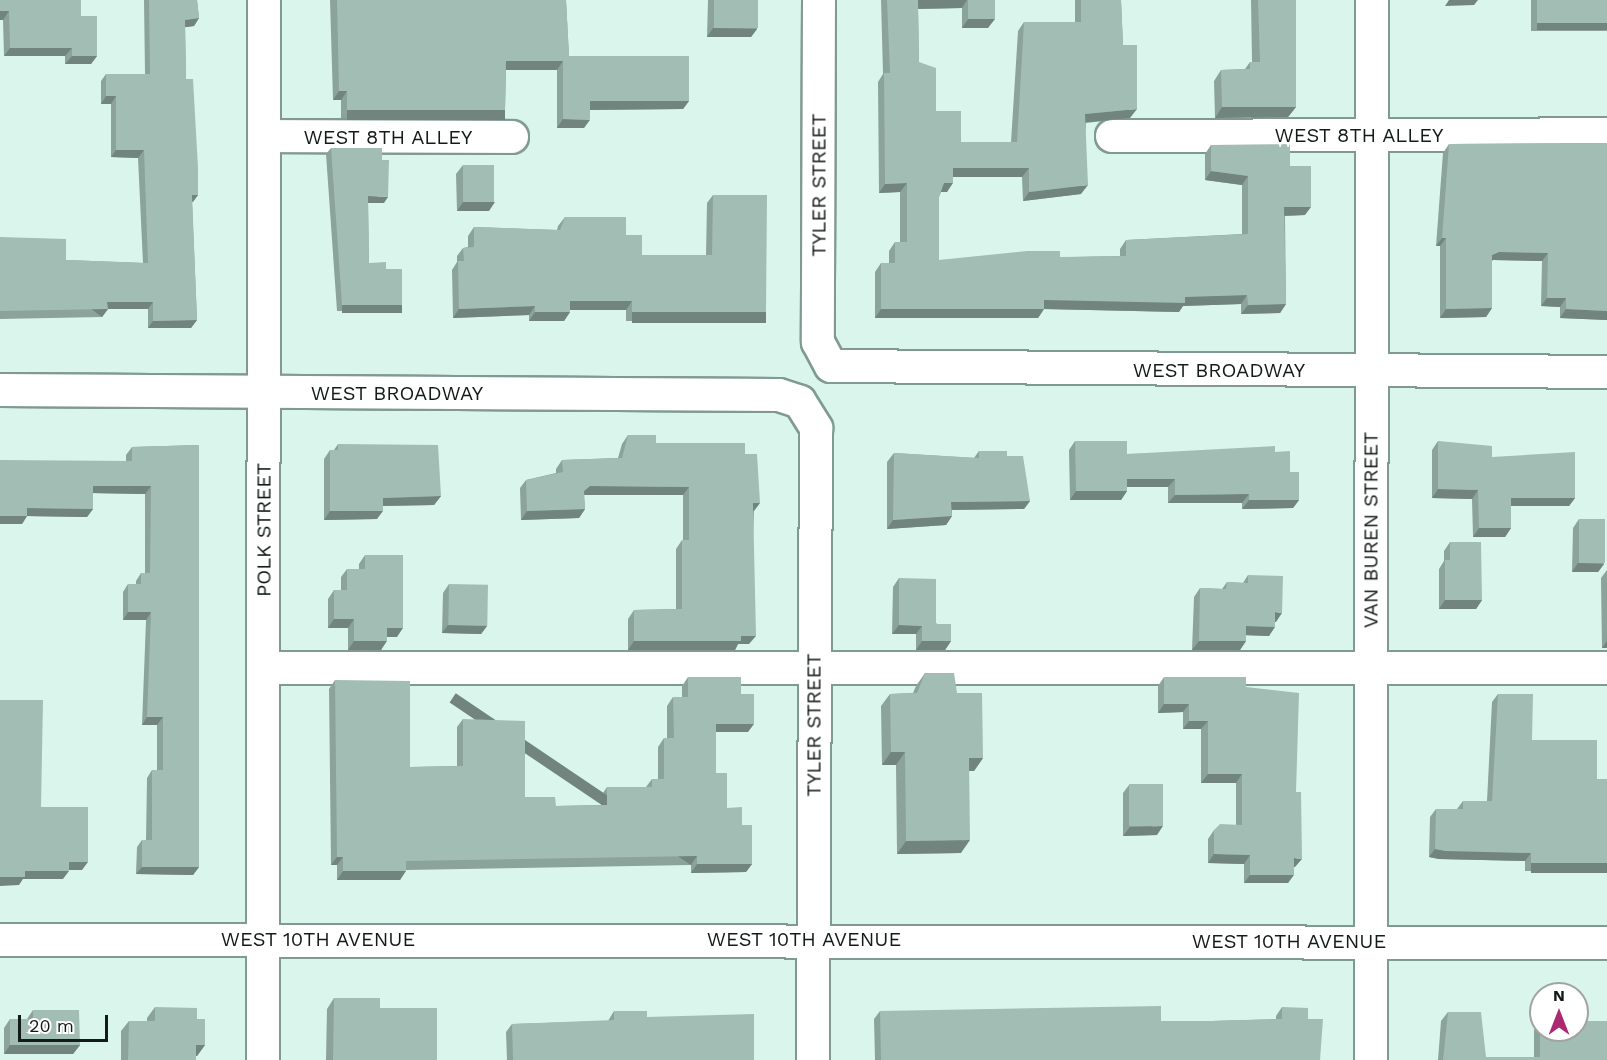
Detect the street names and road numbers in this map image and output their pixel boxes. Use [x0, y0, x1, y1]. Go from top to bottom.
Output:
street label: TYLER STREET [807, 113, 831, 257]
street label: WEST 8TH ALLEY [1274, 123, 1444, 147]
street label: WEST 8TH ALLEY [303, 125, 473, 149]
street label: WEST BROADWAY [1132, 358, 1306, 382]
street label: WEST BROADWAY [310, 381, 484, 405]
street label: VAN BUREN STREET [1359, 432, 1383, 628]
street label: POLK STREET [252, 463, 276, 597]
street label: TYLER STREET [802, 653, 826, 797]
street label: WEST 10TH AVENUE [220, 927, 416, 951]
street label: WEST 10TH AVENUE [706, 927, 902, 951]
street label: WEST 10TH AVENUE [1191, 929, 1387, 953]

